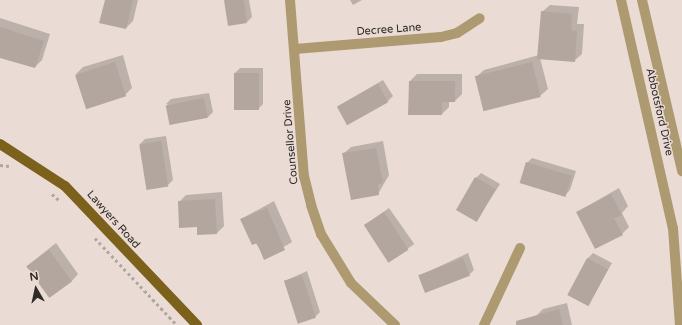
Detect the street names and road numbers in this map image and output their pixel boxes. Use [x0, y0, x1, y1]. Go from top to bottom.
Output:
street label: Decree Lane [356, 21, 422, 39]
street label: Abbotsford Drive [642, 67, 676, 157]
street label: Counsellor Drive [281, 99, 301, 185]
street label: Lawyers Road [84, 188, 142, 252]

